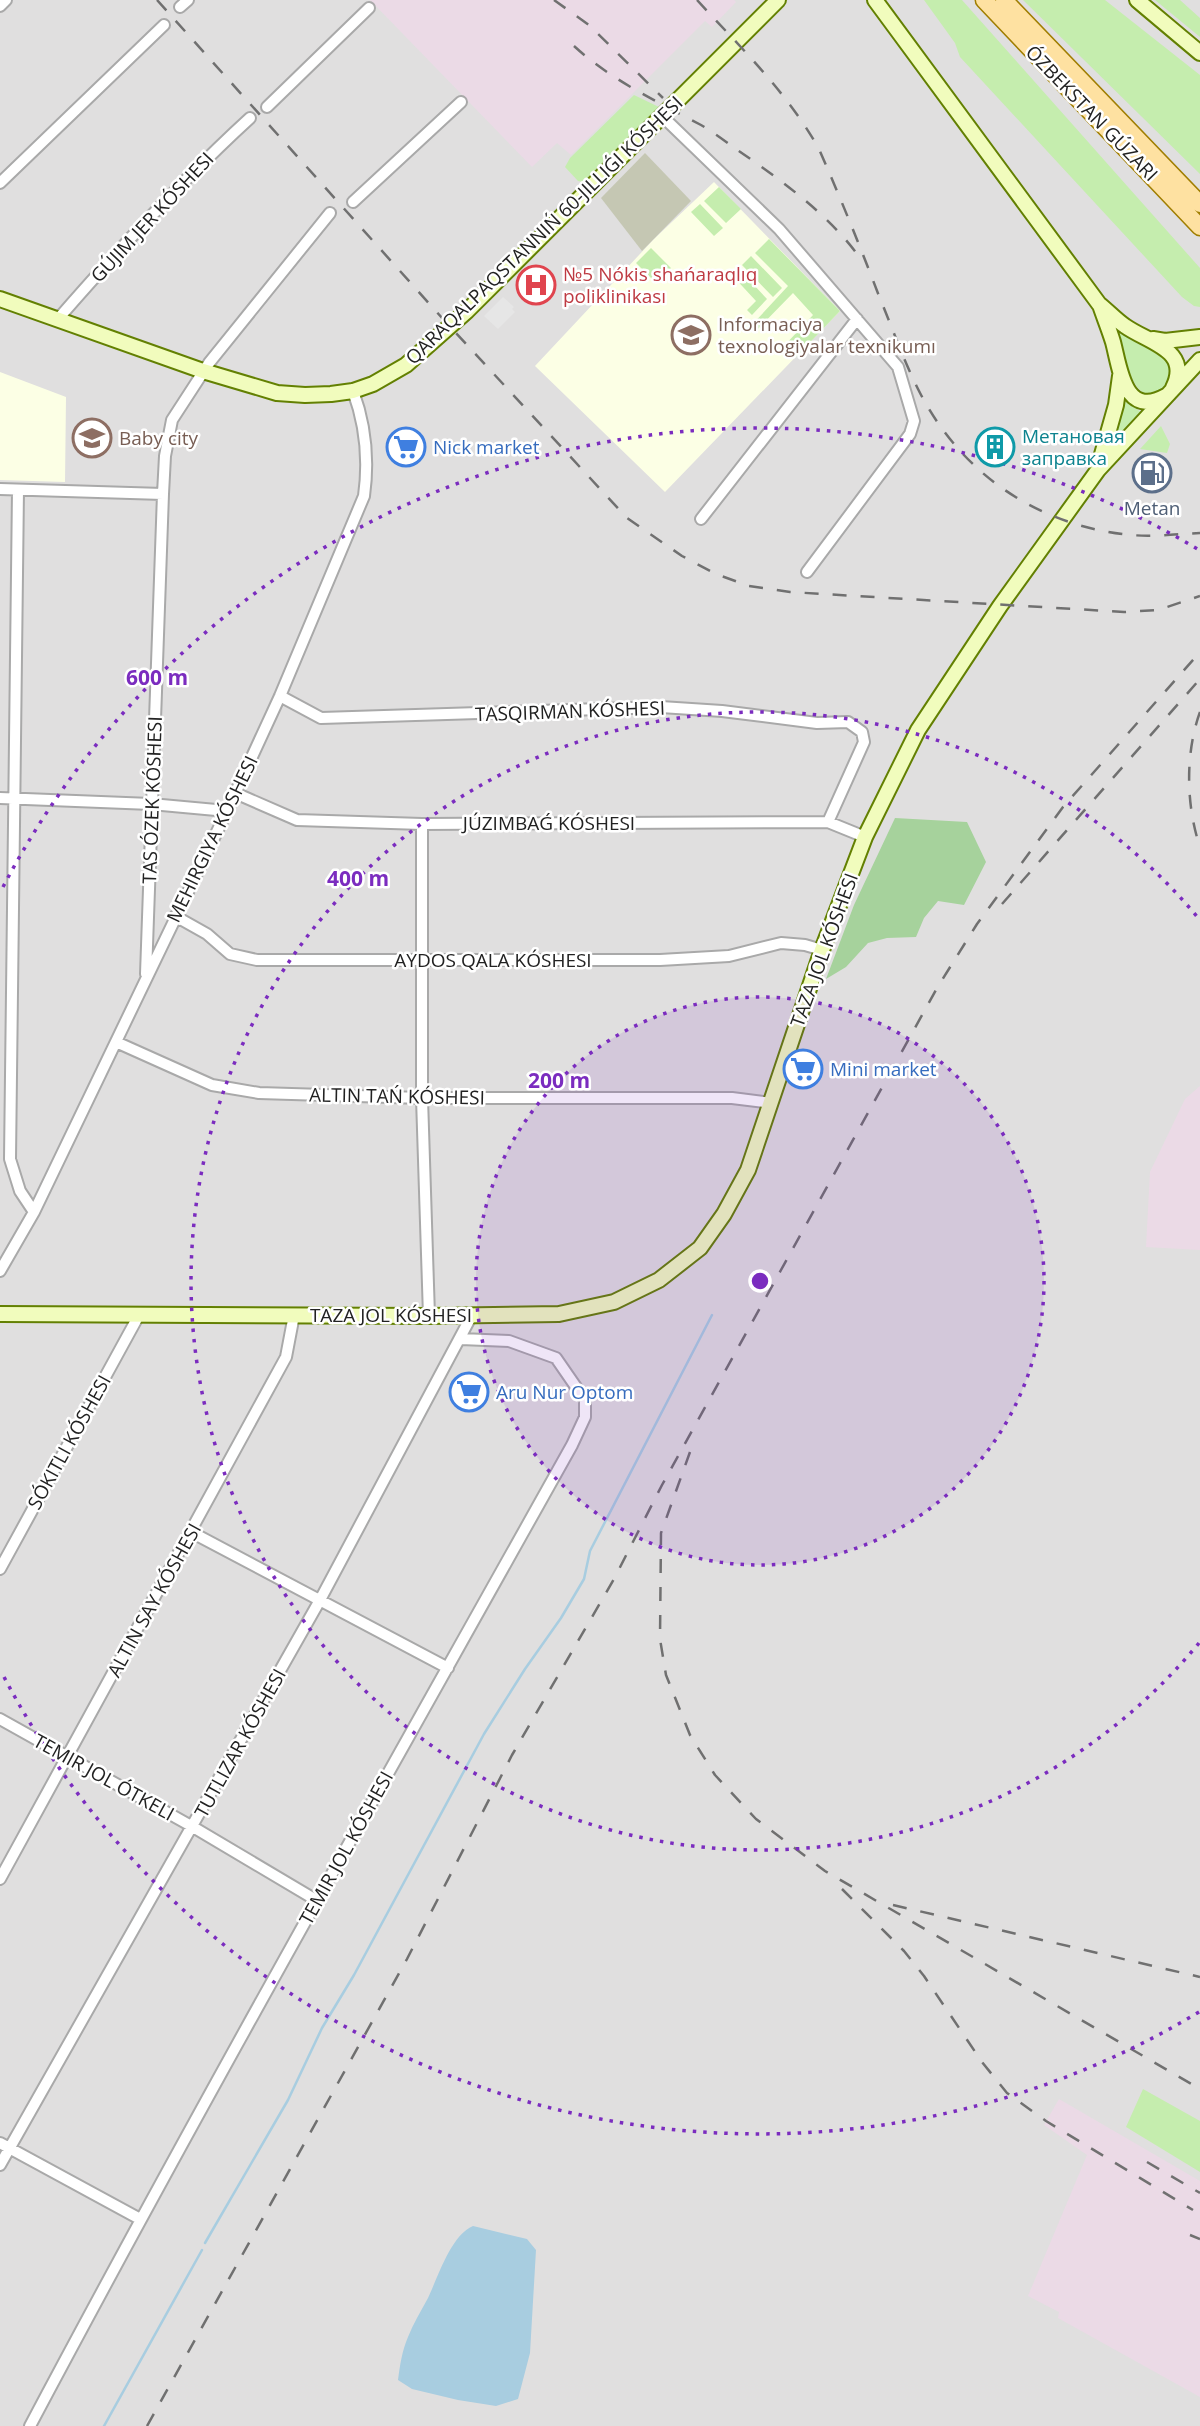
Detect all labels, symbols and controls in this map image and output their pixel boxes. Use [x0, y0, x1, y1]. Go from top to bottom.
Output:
street label: ÓZBEKSTAN GÚZARI [1020, 39, 1164, 187]
street label: QARAQALPAQSTANNIŃ 60-JILLIǴI KÓSHESI [400, 90, 688, 370]
street label: GÚJIM JER KÓSHESI [85, 146, 219, 288]
place label: №5 Nókis shańaraqlıq poliklinikası [563, 261, 757, 309]
hospital icon: №5 Nókis shańaraqlıq poliklinikası [515, 264, 557, 306]
place label: Informaciya texnologiyalar texnikumı [718, 311, 936, 359]
school or university icon: Informaciya texnologiyalar texnikumı [670, 314, 712, 356]
school or university icon: Baby city [71, 417, 113, 459]
place label: Метановая заправка [1022, 423, 1125, 471]
place label: Baby city [119, 425, 199, 451]
supermarket icon: Nick market [385, 426, 427, 468]
building icon: Метановая заправка [974, 426, 1016, 468]
place label: Nick market [433, 434, 540, 460]
fuel station icon: Metan [1131, 452, 1173, 494]
place label: Metan [1124, 495, 1180, 521]
text: 600 m [126, 663, 188, 691]
street label: TASQIRMAN KÓSHESI [475, 695, 665, 727]
street label: TAS ÓZEK KÓSHESI [136, 716, 168, 884]
street label: MEHIRGIYA KÓSHESI [160, 751, 264, 927]
street label: JÚZIMBAǴ KÓSHESI [461, 810, 635, 836]
text: 400 m [327, 864, 389, 892]
street label: TAZA JOL KÓSHESI [784, 869, 864, 1031]
street label: AYDOS QALA KÓSHESI [394, 947, 592, 973]
supermarket icon: Mini market [782, 1048, 824, 1090]
place label: Mini market [830, 1056, 937, 1082]
text: 200 m [528, 1066, 590, 1094]
street label: ALTIN TAŃ KÓSHESI [309, 1081, 485, 1111]
centre of rings [748, 1269, 772, 1293]
street label: TAZA JOL KÓSHESI [310, 1302, 472, 1328]
street label: SÓKITLI KÓSHESI [21, 1370, 117, 1514]
supermarket icon: Aru Nur Optom [448, 1371, 490, 1413]
place label: Aru Nur Optom [496, 1379, 633, 1405]
street label: ALTIN SAY KÓSHESI [101, 1518, 207, 1682]
street label: TUTLIZAR KÓSHESI [188, 1664, 292, 1822]
street label: TEMIR JOL ÓTKELI [29, 1727, 179, 1827]
street label: TEMIR JOL KÓSHESI [293, 1767, 399, 1929]

